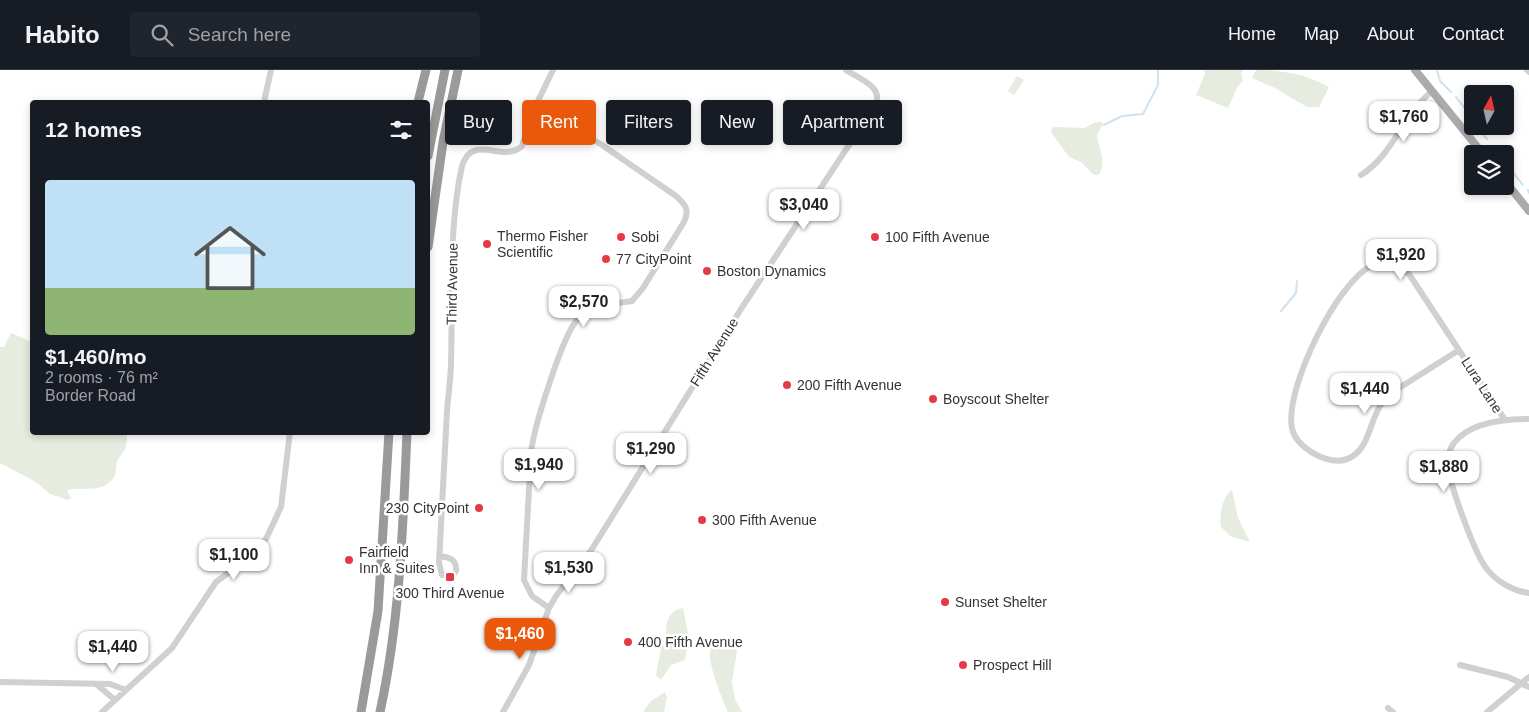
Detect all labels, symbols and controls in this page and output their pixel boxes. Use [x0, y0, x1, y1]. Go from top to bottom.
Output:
search box [130, 12, 480, 57]
text: Habito [25, 21, 100, 48]
icon: search [148, 21, 176, 49]
text: Search here [188, 24, 291, 45]
text: Home [1228, 24, 1276, 44]
text: Map [1304, 24, 1339, 44]
text: About [1367, 24, 1414, 44]
text: Contact [1442, 24, 1504, 44]
north arrow [1464, 85, 1514, 135]
map controls [1464, 85, 1514, 195]
chip: Buy [445, 100, 512, 145]
chip: Rent [522, 100, 596, 145]
chip: Filters [606, 100, 691, 145]
chip: New [701, 100, 773, 145]
chip: Apartment [783, 100, 902, 145]
pin: $1,760 [1363, 100, 1445, 143]
text: $1,760 [1380, 108, 1428, 125]
icon: filters [387, 116, 415, 144]
text: 12 homes [45, 118, 142, 141]
button: layers [1464, 145, 1514, 195]
pin: $3,040 [763, 189, 845, 231]
text: $3,040 [780, 196, 828, 213]
icon: home [185, 213, 275, 303]
place label: Thermo Fisher Scientific [497, 228, 588, 260]
place label: Sobi [631, 229, 659, 245]
place label: 100 Fifth Avenue [885, 229, 990, 245]
marker: Sobi [615, 231, 627, 243]
marker: 100 Fifth Avenue [869, 231, 881, 243]
marker: Thermo Fisher Scientific [481, 238, 493, 250]
pin: $1,920 [1360, 238, 1442, 281]
street label: Third Avenue [443, 243, 461, 325]
text: $1,920 [1377, 246, 1425, 263]
place label: 77 CityPoint [616, 251, 692, 267]
marker: 77 CityPoint [600, 253, 612, 265]
place label: Boston Dynamics [717, 263, 826, 279]
marker: Boston Dynamics [701, 265, 713, 277]
pin: $2,570 [543, 286, 625, 328]
text: $2,570 [560, 293, 608, 310]
street label: Fifth Avenue [687, 315, 741, 389]
text: $1,460/mo [45, 345, 147, 368]
street label: Lura Lane [1458, 354, 1506, 416]
text: 2 rooms · 76 m² [45, 369, 158, 386]
pin: $1,440 [1324, 372, 1406, 415]
place label: 200 Fifth Avenue [797, 377, 902, 393]
marker: 200 Fifth Avenue [781, 379, 793, 391]
text: $1,440 [1341, 380, 1389, 397]
text: Border Road [45, 387, 136, 404]
place label: Boyscout Shelter [943, 391, 1049, 407]
marker: Boyscout Shelter [927, 393, 939, 405]
pin: $1,290 [610, 432, 692, 475]
text: $1,290 [627, 440, 675, 457]
pin: $1,940 [498, 448, 580, 491]
pin: $1,880 [1403, 450, 1485, 493]
text: $1,940 [515, 456, 563, 473]
text: $1,880 [1420, 458, 1468, 475]
place label: 230 CityPoint [386, 500, 469, 516]
marker: 230 CityPoint [473, 502, 485, 514]
place label: 300 Fifth Avenue [712, 512, 817, 528]
marker: 300 Fifth Avenue [696, 514, 708, 526]
pin: $1,100 [193, 538, 275, 581]
place label: Fairfield Inn & Suites [359, 544, 435, 576]
text: $1,100 [210, 546, 258, 563]
pin: $1,530 [528, 552, 610, 594]
marker: Fairfield Inn & Suites [343, 554, 355, 566]
text: $1,530 [545, 559, 593, 576]
marker: 300 Third Avenue [444, 571, 456, 583]
place label: 300 Third Avenue [395, 585, 505, 601]
place label: Sunset Shelter [955, 594, 1047, 610]
marker: Sunset Shelter [939, 596, 951, 608]
pin: $1,460 [479, 618, 561, 660]
text: $1,460 [496, 625, 544, 642]
pin: $1,440 [72, 630, 154, 673]
place label: 400 Fifth Avenue [638, 634, 743, 650]
marker: 400 Fifth Avenue [622, 636, 634, 648]
text: $1,440 [89, 638, 137, 655]
place label: Prospect Hill [973, 657, 1052, 673]
marker: Prospect Hill [957, 659, 969, 671]

